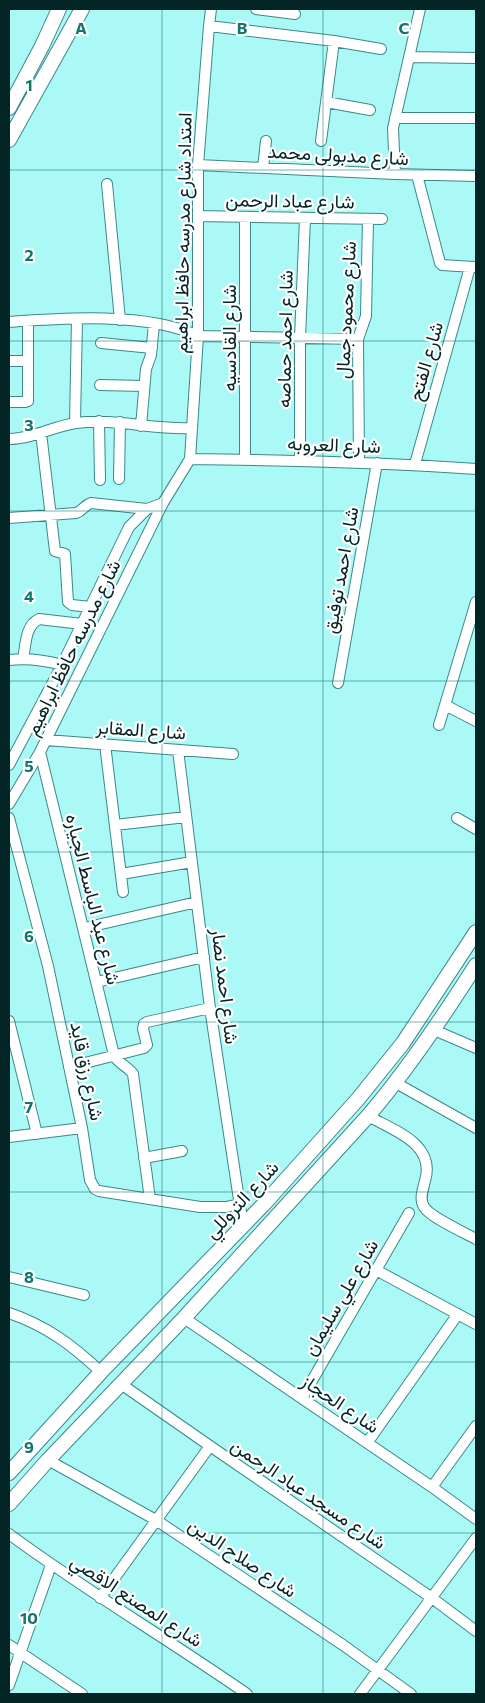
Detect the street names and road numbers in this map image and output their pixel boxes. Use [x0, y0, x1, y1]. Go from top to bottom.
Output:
street label: امتداد شارع مدرسه حافظ ابراهيم [168, 112, 198, 354]
street label: شارع مدبولى محمد [267, 139, 409, 171]
street label: شارع عباد الرحمن [225, 187, 355, 215]
street label: شارع محمود جمال [330, 241, 362, 379]
street label: شارع احمد حماصه [271, 270, 299, 408]
street label: شارع القادسيه [217, 284, 242, 391]
street label: شارع الفتح [403, 319, 450, 404]
street label: شارع العروبه [287, 431, 381, 459]
street label: شارع احمد توفيق [318, 505, 364, 635]
street label: شارع مدرسه حافظ ابراهيم [19, 555, 126, 740]
street label: شارع المقابر [94, 714, 187, 746]
street label: شارع عبد الباسط الجياره [60, 811, 126, 987]
street label: شارع احمد نصار [205, 926, 245, 1046]
street label: شارع رزق قايد [64, 1019, 110, 1123]
street label: شارع التروللي [199, 1155, 286, 1246]
street label: شارع علي سليمان [297, 1235, 387, 1362]
street label: شارع الحجاز [296, 1368, 384, 1439]
street label: شارع مسجد عباد الرحمن [226, 1433, 391, 1555]
street label: شارع صلاح الدين [183, 1512, 302, 1603]
street label: شارع المصنع الاقصي [64, 1549, 207, 1656]

